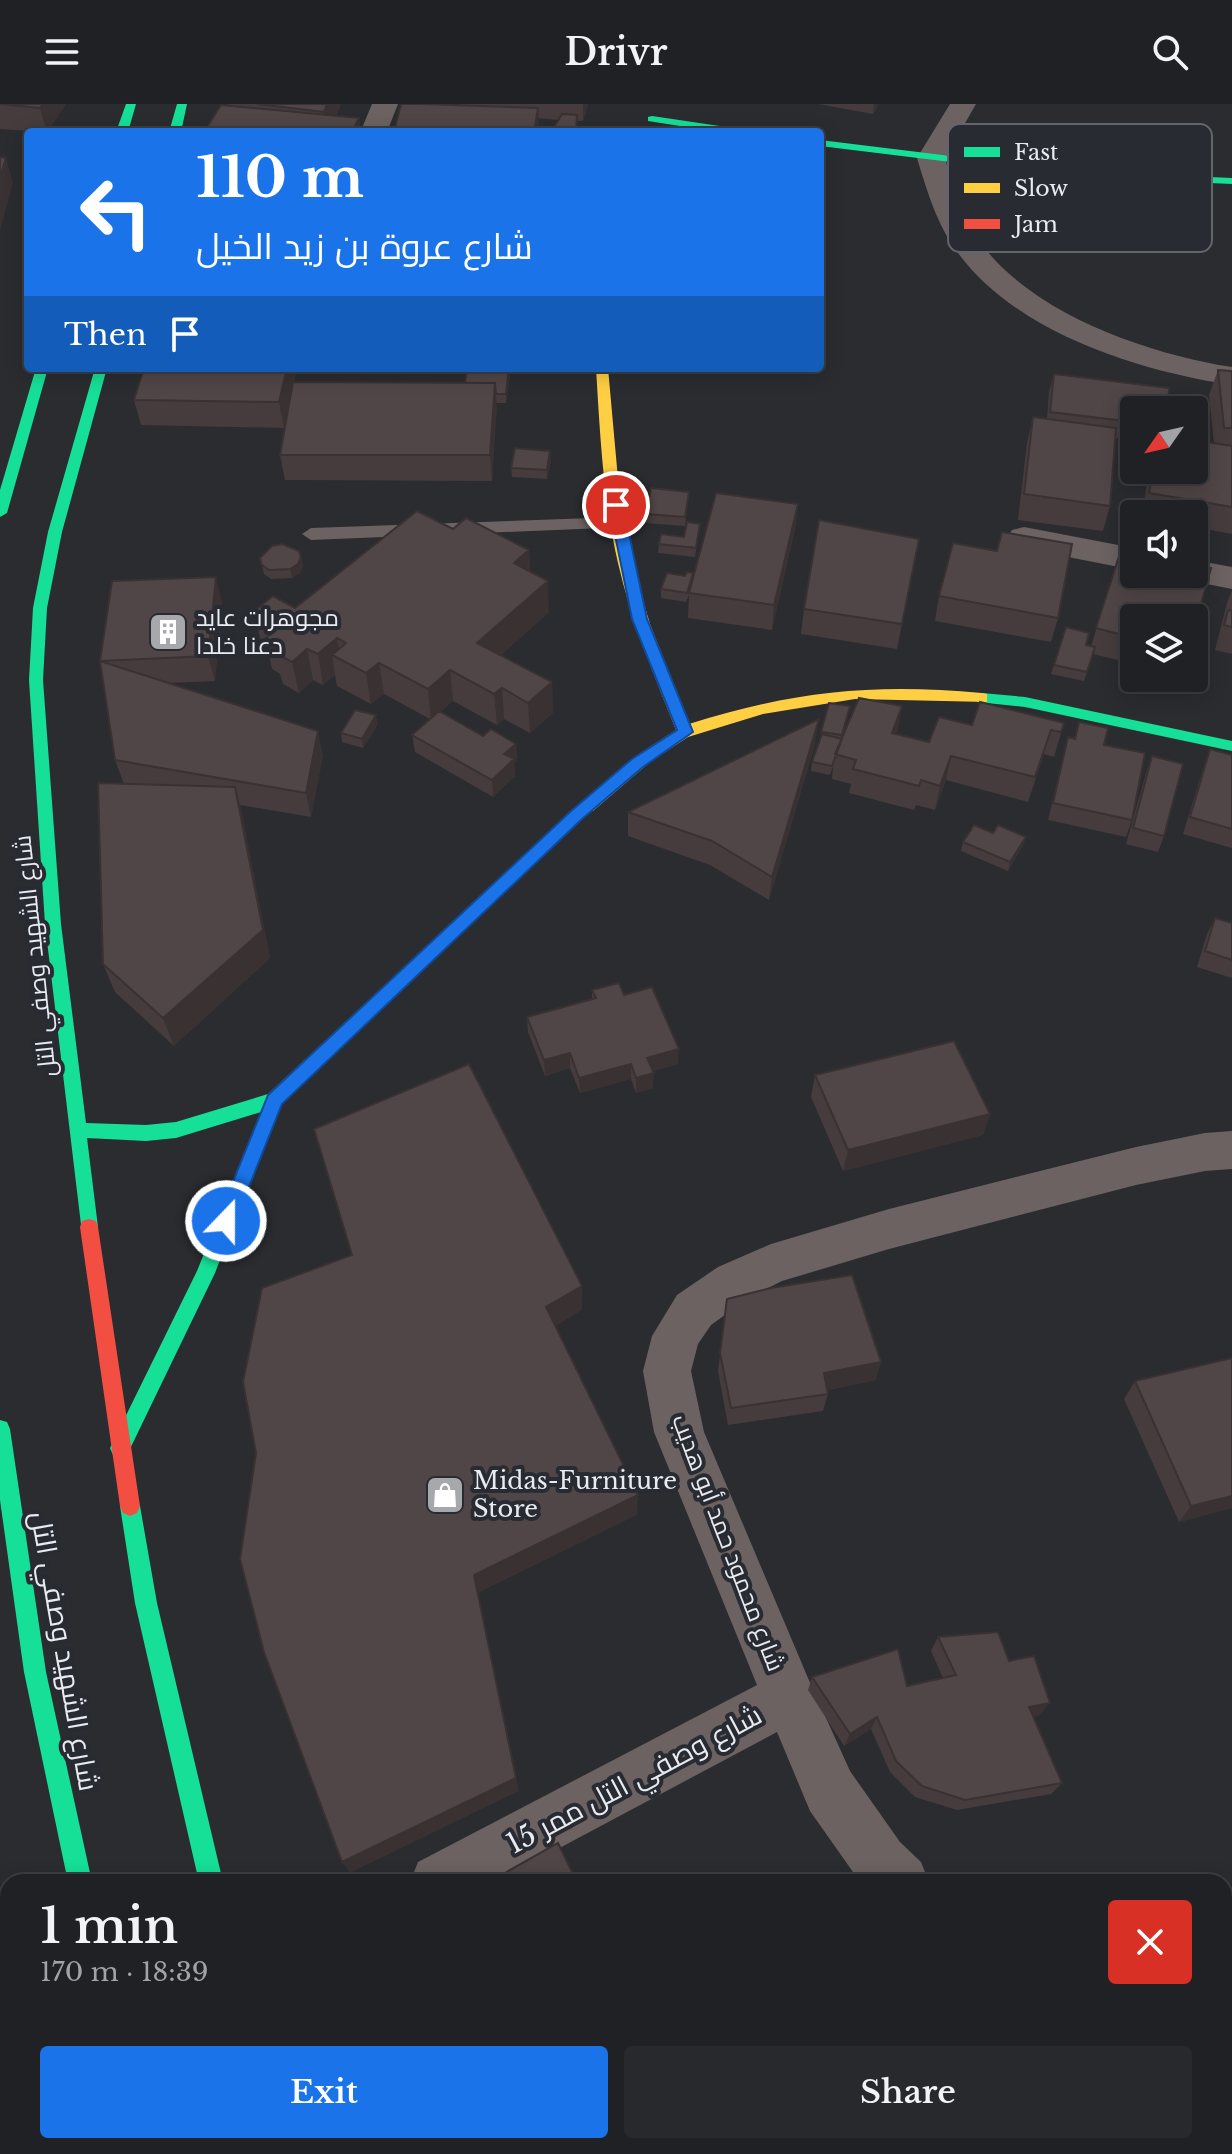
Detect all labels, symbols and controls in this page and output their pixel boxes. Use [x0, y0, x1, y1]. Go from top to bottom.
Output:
icon: menu [40, 30, 84, 74]
text: Drivr [565, 30, 667, 75]
icon: search [1148, 30, 1192, 74]
legend [948, 124, 1212, 252]
text: Fast [1014, 139, 1059, 166]
text: 110 m [196, 143, 364, 212]
icon: left [64, 160, 168, 264]
text: Slow [1014, 175, 1068, 202]
text: Jam [1011, 211, 1058, 238]
text: شارع عروة بن زيد الخيل [196, 224, 533, 269]
icon: arrive [163, 312, 207, 356]
text: Then [64, 316, 147, 353]
north arrow [1120, 396, 1208, 484]
map controls [1120, 396, 1208, 692]
pin [582, 471, 650, 539]
icon: arrive [594, 483, 638, 527]
button: sound [1120, 500, 1208, 588]
place label: مجوهرات عايد دعنا خلدا [196, 603, 339, 660]
button: layers [1120, 604, 1208, 692]
building icon: مجوهرات عايد دعنا خلدا [147, 611, 189, 653]
street label: شارع الشهيد وصفي التل [7, 833, 67, 1078]
position arrow [184, 1179, 268, 1263]
street label: شارع محمود حمد أبو هديب [664, 1410, 792, 1676]
place label: Midas-Furniture Store [473, 1466, 677, 1523]
shop icon: Midas-Furniture Store [424, 1474, 466, 1516]
street label: شارع الشهيد وصفي التل [19, 1509, 106, 1794]
street label: شارع وصفي التل ممر 15 [501, 1697, 770, 1865]
text: 1 min [40, 1896, 178, 1956]
button: close [1108, 1900, 1192, 1984]
text: 170 m · 18:39 [40, 1956, 208, 1988]
button: Exit [40, 2046, 608, 2138]
button: Share [624, 2046, 1192, 2138]

